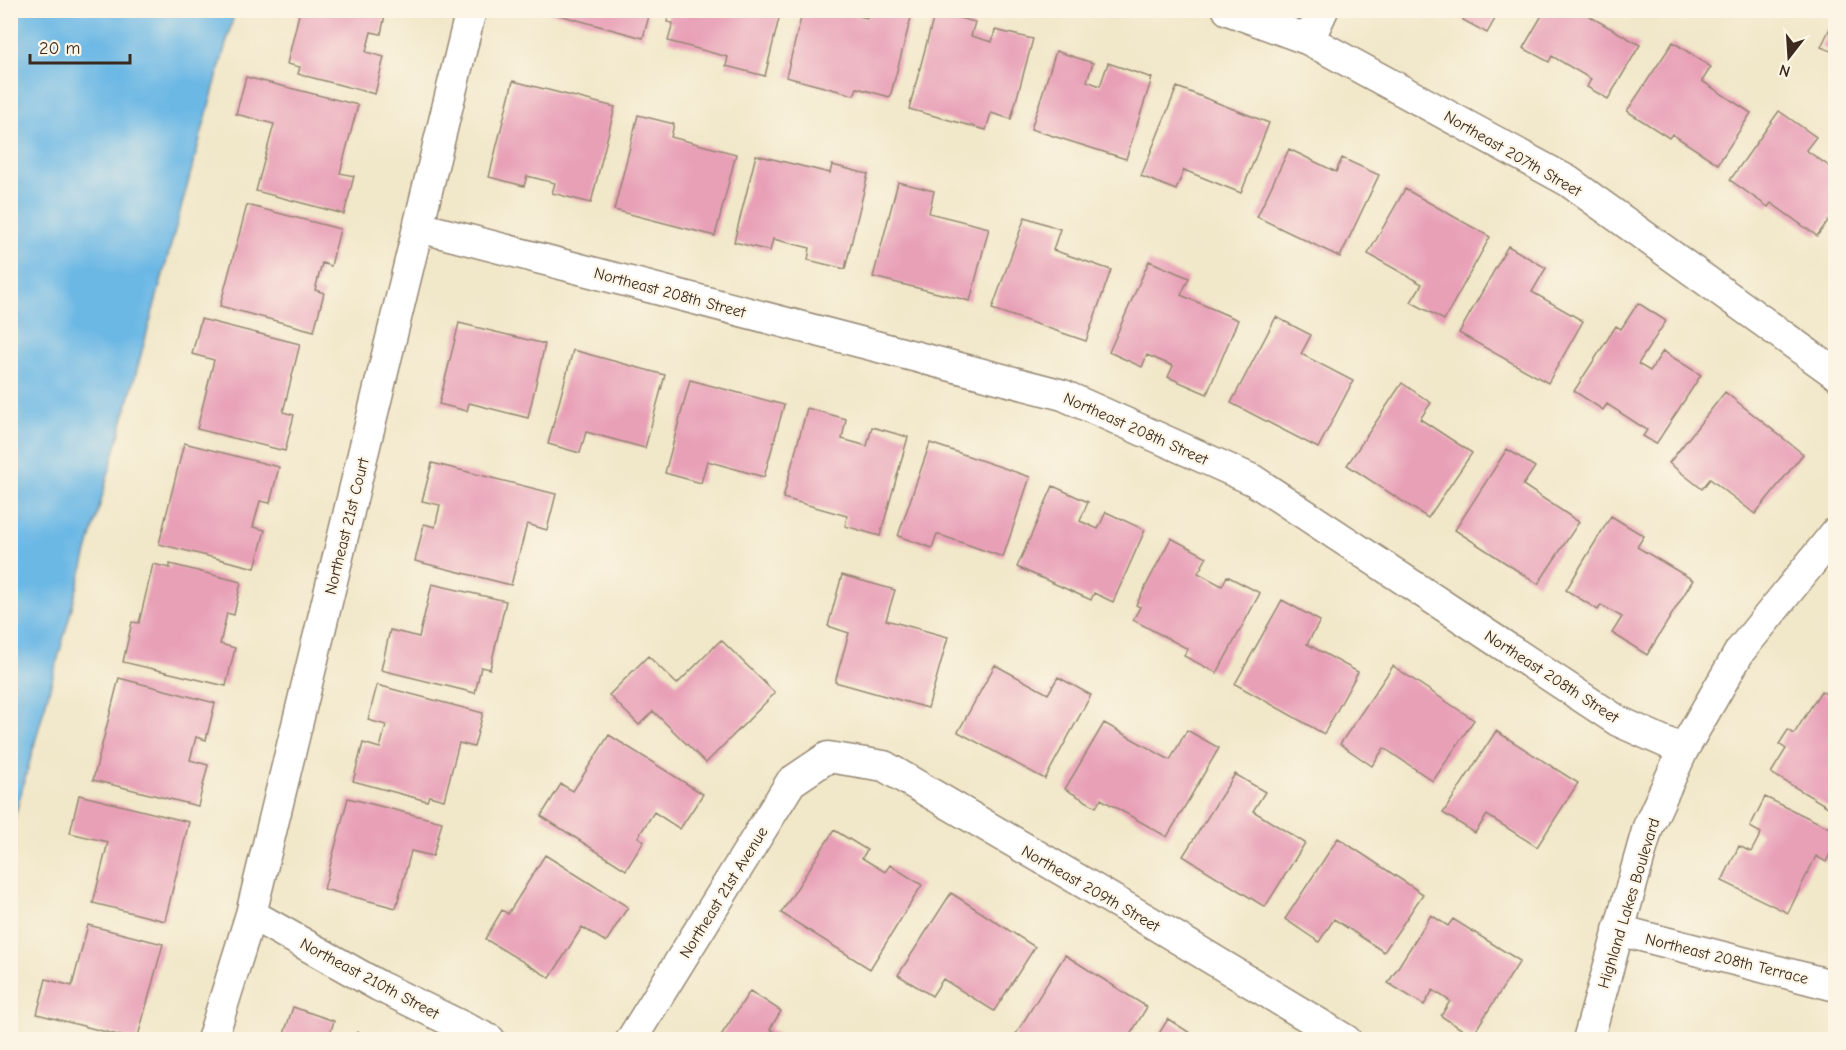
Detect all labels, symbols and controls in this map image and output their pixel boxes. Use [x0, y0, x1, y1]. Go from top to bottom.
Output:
scale bar [30, 27, 130, 65]
north arrow [1759, 27, 1819, 87]
text: 20 m [39, 38, 80, 59]
text: N [1777, 60, 1793, 81]
street label: Northeast 207th Street [1441, 107, 1585, 201]
street label: Northeast 208th Street [592, 264, 748, 322]
street label: Northeast 208th Street [1061, 389, 1211, 469]
street label: Northeast 21st Court [321, 456, 373, 596]
street label: Northeast 208th Street [1481, 627, 1622, 727]
street label: Highland Lakes Boulevard [1594, 816, 1663, 991]
street label: Northeast 21st Avenue [676, 824, 772, 961]
street label: Northeast 209th Street [1018, 842, 1163, 936]
street label: Northeast 208th Terrace [1643, 930, 1810, 988]
street label: Northeast 210th Street [297, 935, 442, 1023]

